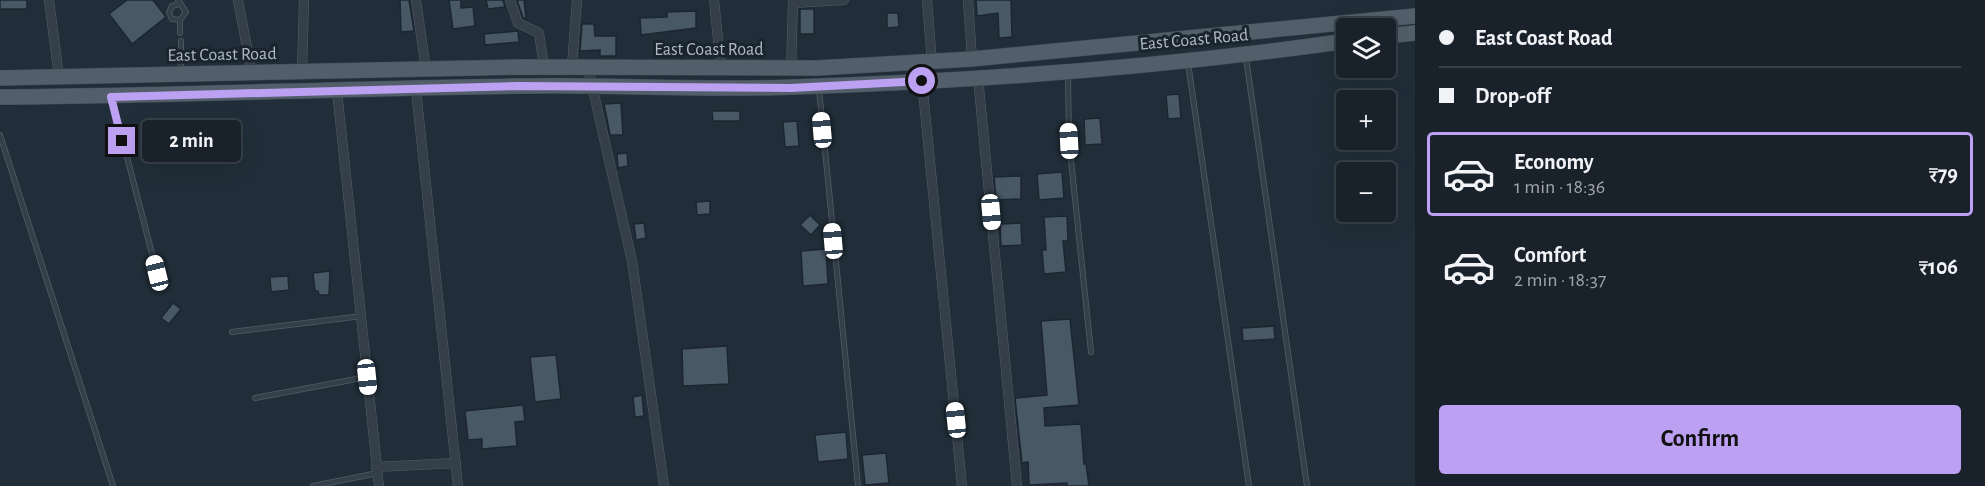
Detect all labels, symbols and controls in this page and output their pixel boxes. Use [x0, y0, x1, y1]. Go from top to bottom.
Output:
map controls [1336, 18, 1396, 222]
button: layers [1336, 18, 1396, 78]
street label: East Coast Road [1139, 26, 1249, 54]
text: East Coast Road [1475, 27, 1613, 49]
street label: East Coast Road [654, 41, 764, 59]
street label: East Coast Road [167, 45, 277, 65]
route start [908, 67, 935, 94]
text: Drop-off [1475, 85, 1551, 107]
button: + [1336, 90, 1396, 150]
car [811, 111, 833, 149]
callout: 2 min [143, 120, 242, 162]
car [1059, 123, 1079, 159]
route end [108, 127, 135, 154]
text: 2 min [169, 131, 214, 151]
icon: car [1442, 147, 1496, 201]
text: Economy [1514, 151, 1594, 173]
button: − [1336, 162, 1396, 222]
text: ₹79 [1929, 163, 1958, 185]
text: 1 min · 18:36 [1514, 177, 1605, 197]
car [980, 193, 1002, 231]
car [822, 222, 844, 260]
icon: car [1442, 240, 1496, 294]
text: Comfort [1514, 244, 1586, 266]
car [144, 253, 170, 293]
text: ₹106 [1919, 256, 1958, 278]
text: 2 min · 18:37 [1514, 270, 1606, 290]
car [356, 358, 378, 396]
car [945, 401, 967, 439]
button: Confirm [1439, 405, 1961, 474]

